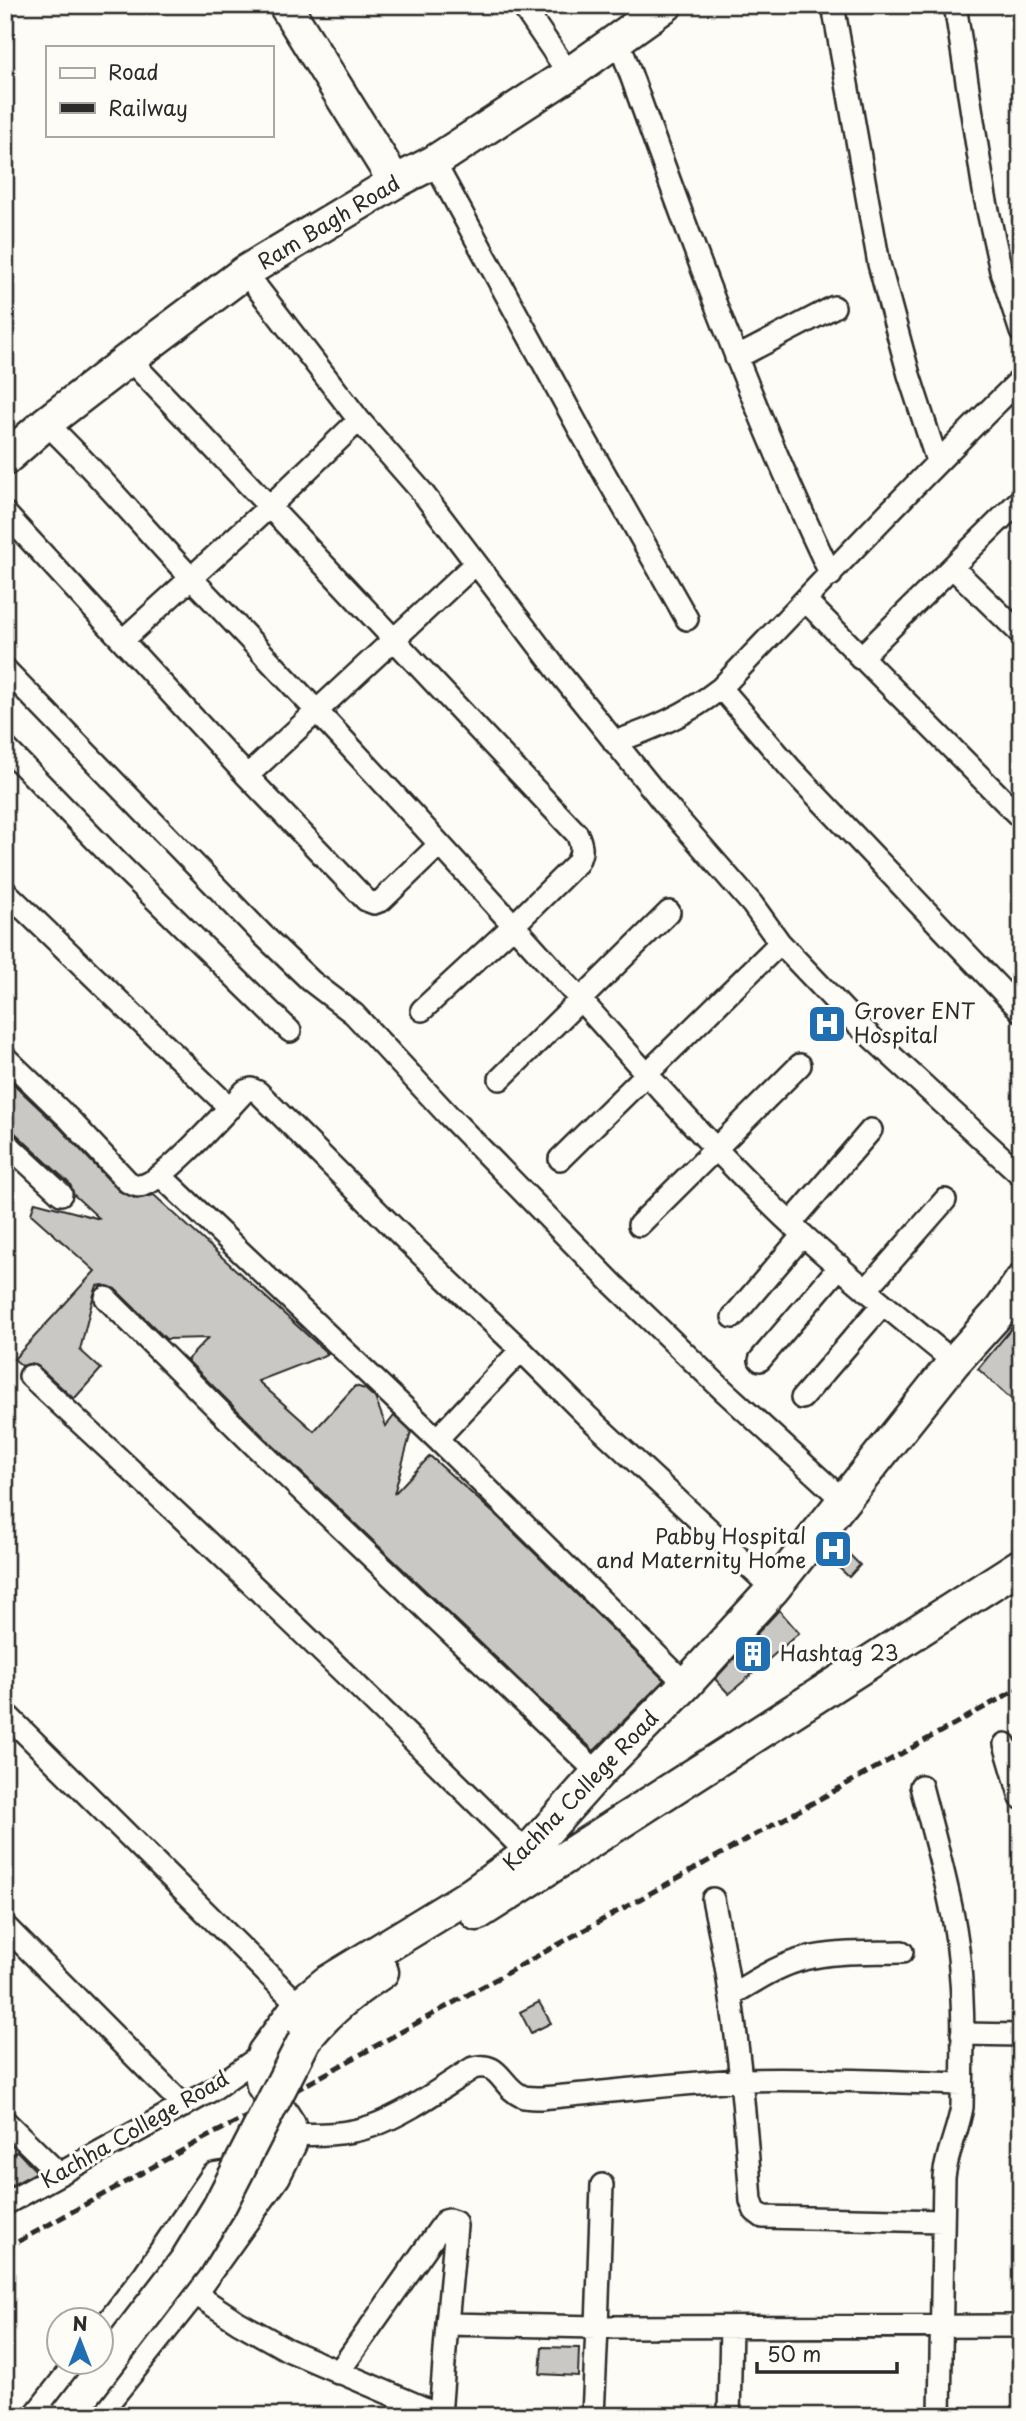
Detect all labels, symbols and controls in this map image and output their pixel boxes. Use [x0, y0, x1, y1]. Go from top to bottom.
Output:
legend [46, 46, 273, 136]
text: Road [108, 55, 159, 87]
text: Railway [108, 91, 188, 123]
street label: Ram Bagh Road [251, 166, 405, 277]
place label: Grover ENT Hospital [854, 994, 976, 1050]
hospital icon: Grover ENT Hospital [806, 1003, 848, 1045]
place label: Pabby Hospital and Maternity Home [596, 1519, 806, 1575]
hospital icon: Pabby Hospital and Maternity Home [812, 1528, 854, 1570]
building icon: Hashtag 23 [732, 1633, 774, 1675]
place label: Hashtag 23 [780, 1636, 899, 1668]
street label: Kachha College Road [494, 1702, 665, 1877]
street label: Kachha College Road [34, 2061, 234, 2195]
north arrow [46, 2306, 116, 2376]
text: N [72, 2309, 88, 2337]
scale bar [757, 2330, 897, 2374]
text: 50 m [767, 2337, 821, 2369]

